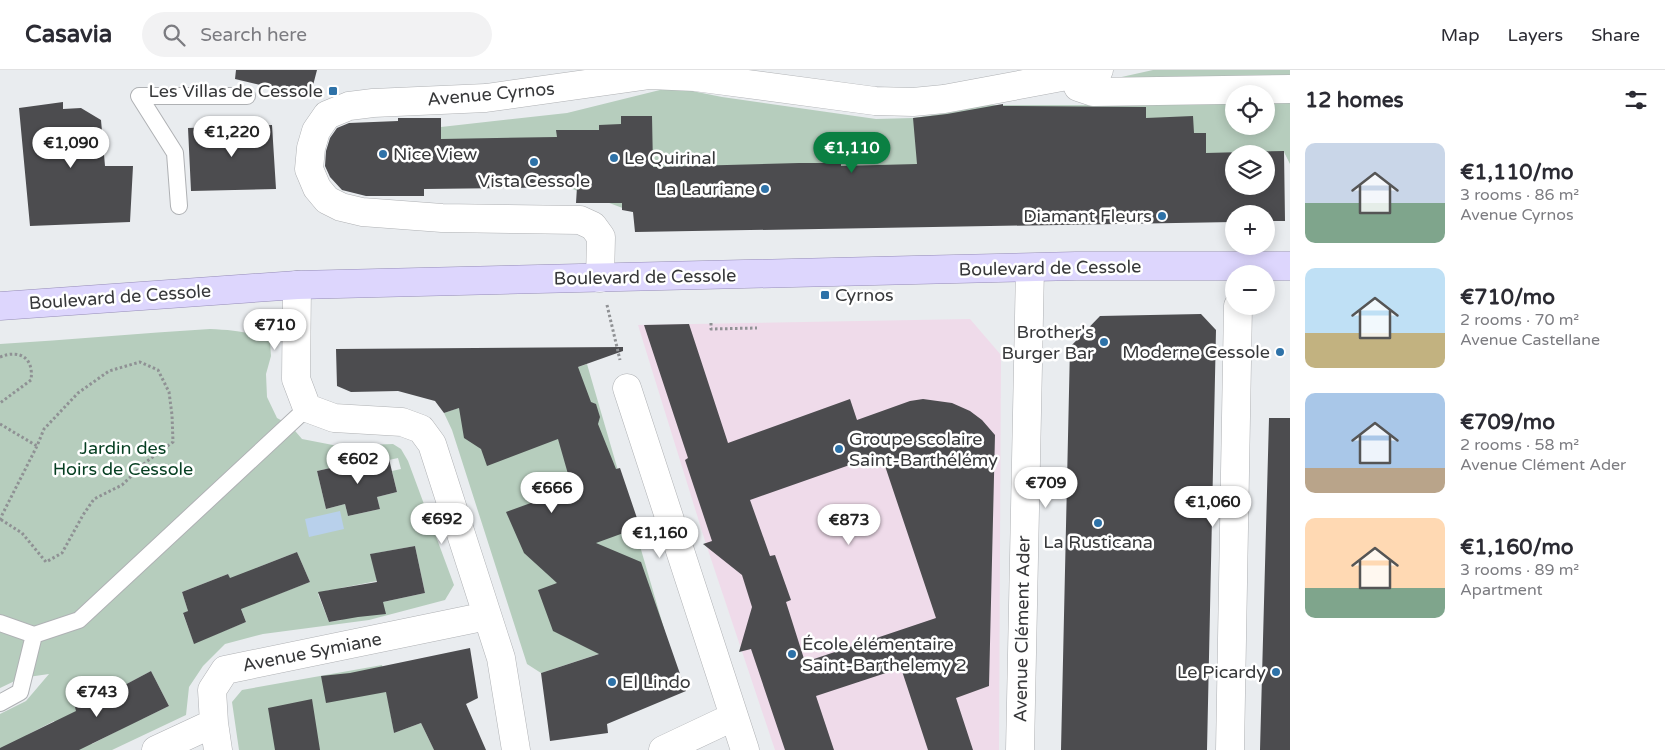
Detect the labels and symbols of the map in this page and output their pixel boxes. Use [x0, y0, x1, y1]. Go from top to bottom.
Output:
street label: Avenue Cyrnos [426, 77, 556, 111]
place label: Les Villas de Cessole [148, 80, 323, 102]
marker: Les Villas de Cessole [327, 85, 339, 97]
pin: €1,220 [191, 116, 273, 158]
pin: €1,090 [30, 126, 112, 169]
pin: €1,110 [811, 132, 893, 174]
place label: Nice View [393, 143, 477, 165]
place label: Le Quirinal [624, 147, 716, 169]
marker: Nice View [377, 148, 389, 160]
marker: Le Quirinal [608, 152, 620, 164]
marker: Vista Cessole [528, 156, 540, 168]
place label: Vista Cessole [478, 170, 590, 192]
place label: La Lauriane [656, 178, 755, 200]
marker: La Lauriane [759, 183, 771, 195]
place label: Diamant Fleurs [1023, 205, 1152, 227]
marker: Diamant Fleurs [1156, 210, 1168, 222]
street label: Boulevard de Cessole [959, 255, 1141, 281]
street label: Boulevard de Cessole [554, 264, 736, 290]
street label: Boulevard de Cessole [28, 280, 212, 314]
place label: Cyrnos [835, 284, 894, 306]
marker: Cyrnos [819, 289, 831, 301]
pin: €710 [245, 308, 305, 351]
place label: Brother's Burger Bar [1001, 321, 1094, 364]
marker: Brother's Burger Bar [1098, 336, 1110, 348]
place label: Moderne Cessole [1122, 341, 1270, 363]
marker: Moderne Cessole [1274, 346, 1286, 358]
place label: Groupe scolaire Saint-Barthélémy [849, 428, 998, 471]
park label: Jardin des Hoirs de Cessole [53, 437, 193, 480]
pin: €602 [328, 442, 388, 485]
marker: Groupe scolaire Saint-Barthélémy [833, 443, 845, 455]
pin: €709 [1016, 466, 1076, 509]
pin: €666 [522, 472, 582, 514]
pin: €1,060 [1172, 486, 1254, 528]
pin: €692 [412, 502, 472, 545]
pin: €873 [819, 504, 879, 546]
pin: €1,160 [619, 516, 701, 559]
marker: La Rusticana [1092, 517, 1104, 529]
place label: La Rusticana [1043, 531, 1153, 553]
street label: Avenue Clément Ader [1009, 535, 1035, 723]
street label: Avenue Symiane [240, 628, 384, 676]
place label: École élémentaire Saint-Barthelemy 2 [802, 633, 967, 676]
marker: École élémentaire Saint-Barthelemy 2 [786, 648, 798, 660]
place label: Le Picardy [1177, 661, 1266, 683]
marker: Le Picardy [1270, 666, 1282, 678]
place label: El Lindo [622, 671, 691, 693]
pin: €743 [67, 676, 127, 718]
marker: El Lindo [606, 676, 618, 688]

